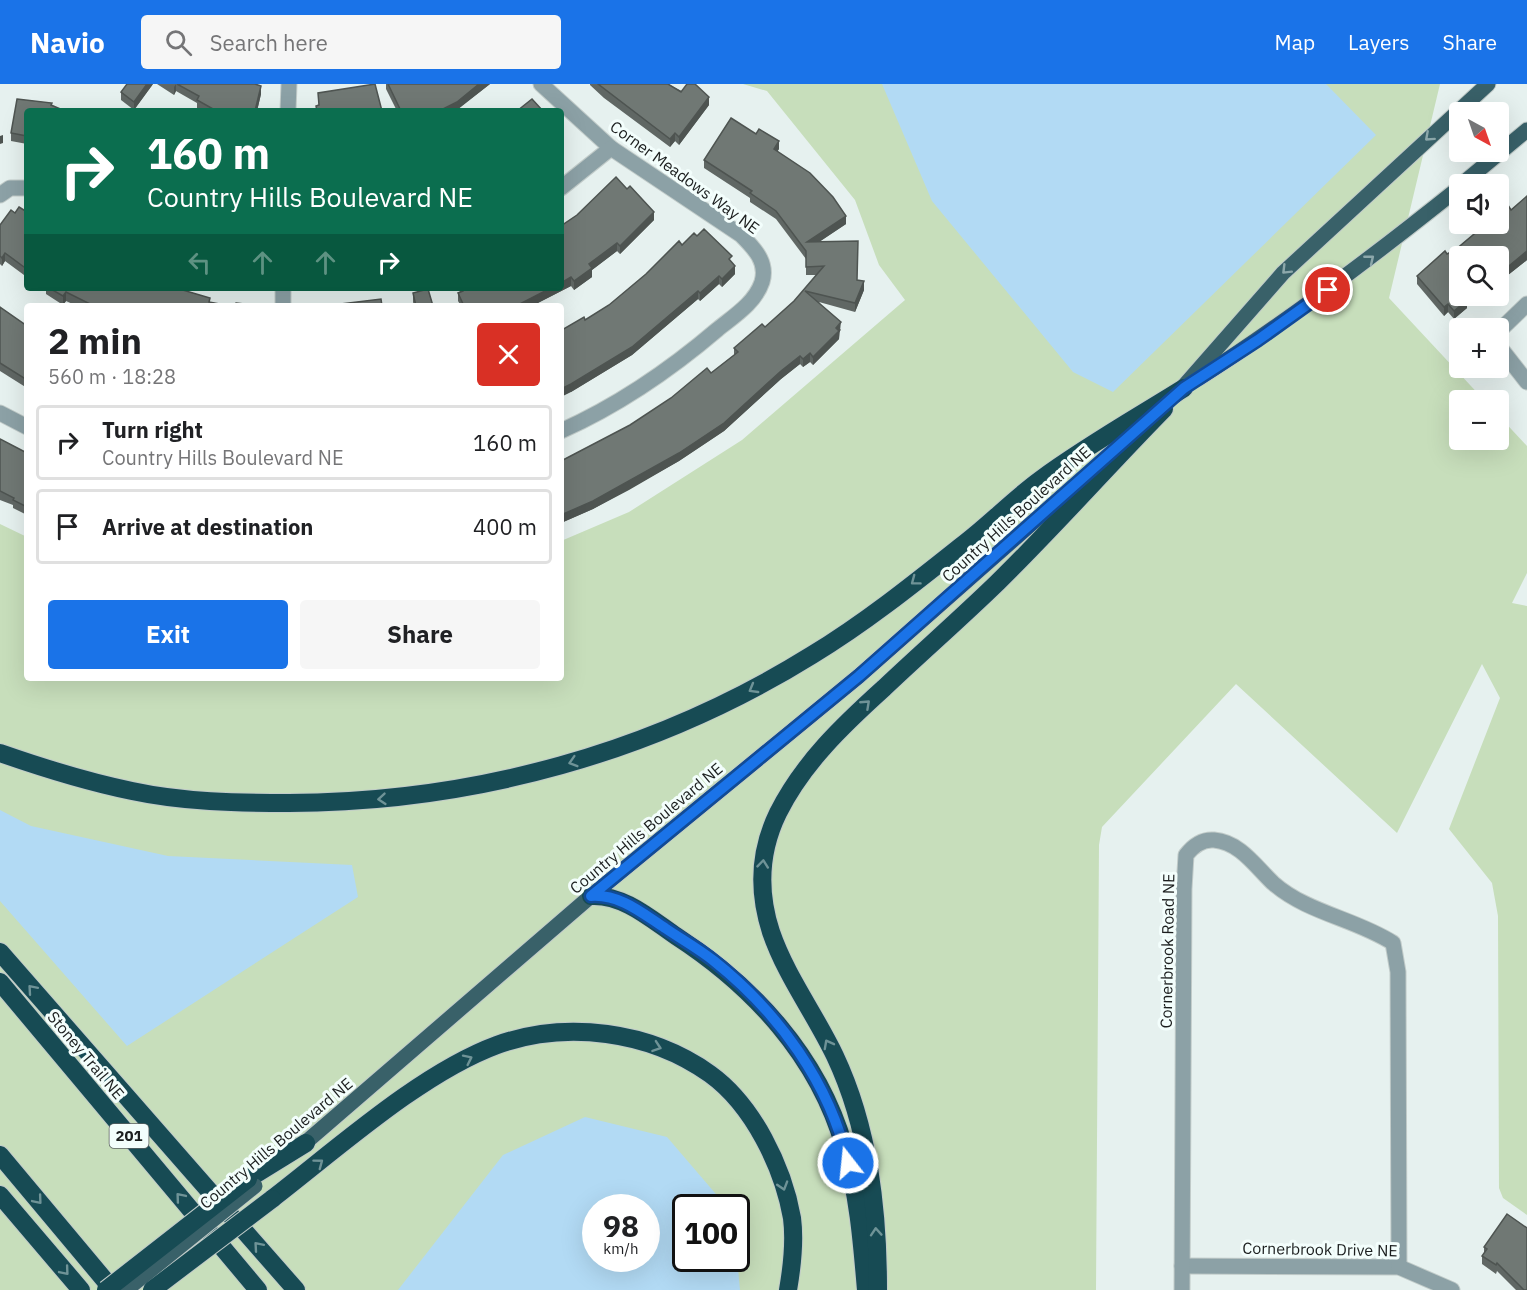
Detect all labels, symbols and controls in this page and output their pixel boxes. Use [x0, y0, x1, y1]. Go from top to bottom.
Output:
search box [141, 15, 561, 69]
text: Navio [30, 24, 105, 61]
icon: search [162, 26, 195, 59]
text: Search here [210, 28, 328, 57]
text: Map [1275, 28, 1315, 56]
text: Layers [1348, 28, 1410, 56]
text: Share [1443, 28, 1497, 56]
north arrow [1449, 102, 1509, 162]
map controls [1449, 102, 1509, 450]
street label: Corner Meadows Way NE [606, 116, 764, 238]
text: 160 m [147, 126, 270, 181]
one-way arrow [1425, 130, 1435, 141]
icon: right [48, 132, 126, 210]
button: sound [1449, 174, 1509, 234]
text: Country Hills Boulevard NE [147, 179, 473, 214]
icon: left [183, 246, 216, 279]
icon: ahead [246, 246, 279, 279]
icon: ahead [309, 246, 342, 279]
icon: right [372, 246, 405, 279]
button: search [1449, 246, 1509, 306]
one-way arrow [1363, 255, 1374, 266]
one-way arrow [1283, 263, 1294, 274]
pin [1302, 264, 1353, 315]
icon: arrive [1311, 273, 1344, 306]
text: 2 min [48, 317, 142, 364]
button: + [1449, 318, 1509, 378]
button: close [477, 323, 540, 386]
text: 560 m · 18:28 [48, 363, 176, 390]
button: − [1449, 390, 1509, 450]
text: Turn right [102, 415, 203, 444]
icon: right [51, 426, 84, 459]
text: 160 m [473, 428, 537, 457]
street label: Country Hills Boulevard NE [938, 442, 1094, 586]
text: Country Hills Boulevard NE [102, 444, 344, 471]
icon: arrive [51, 510, 84, 543]
text: Arrive at destination [102, 512, 313, 541]
text: 400 m [473, 512, 537, 541]
one-way arrow [911, 574, 922, 585]
button: Exit [48, 600, 288, 669]
button: Share [300, 600, 540, 669]
one-way arrow [749, 682, 759, 693]
one-way arrow [859, 700, 870, 711]
one-way arrow [568, 755, 579, 767]
street label: Country Hills Boulevard NE [566, 758, 726, 898]
one-way arrow [377, 792, 386, 805]
one-way arrow [756, 860, 769, 869]
street label: Cornerbrook Road NE [1156, 873, 1178, 1029]
one-way arrow [28, 985, 39, 996]
street label: Stoney Trail NE [43, 1007, 129, 1103]
one-way arrow [651, 1039, 662, 1052]
one-way arrow [824, 1039, 836, 1050]
one-way arrow [462, 1055, 473, 1066]
street label: Country Hills Boulevard NE [196, 1073, 356, 1213]
road number: 201 [110, 1124, 148, 1148]
position arrow [816, 1131, 880, 1195]
one-way arrow [312, 1160, 323, 1171]
one-way arrow [776, 1180, 788, 1191]
one-way arrow [30, 1193, 41, 1204]
one-way arrow [176, 1193, 187, 1204]
speed limit sign: 100 [672, 1194, 750, 1272]
text: 98 [603, 1206, 639, 1245]
one-way arrow [870, 1227, 883, 1236]
street label: Cornerbrook Drive NE [1242, 1238, 1398, 1260]
text: km/h [603, 1239, 639, 1258]
one-way arrow [254, 1242, 265, 1253]
one-way arrow [58, 1264, 69, 1275]

